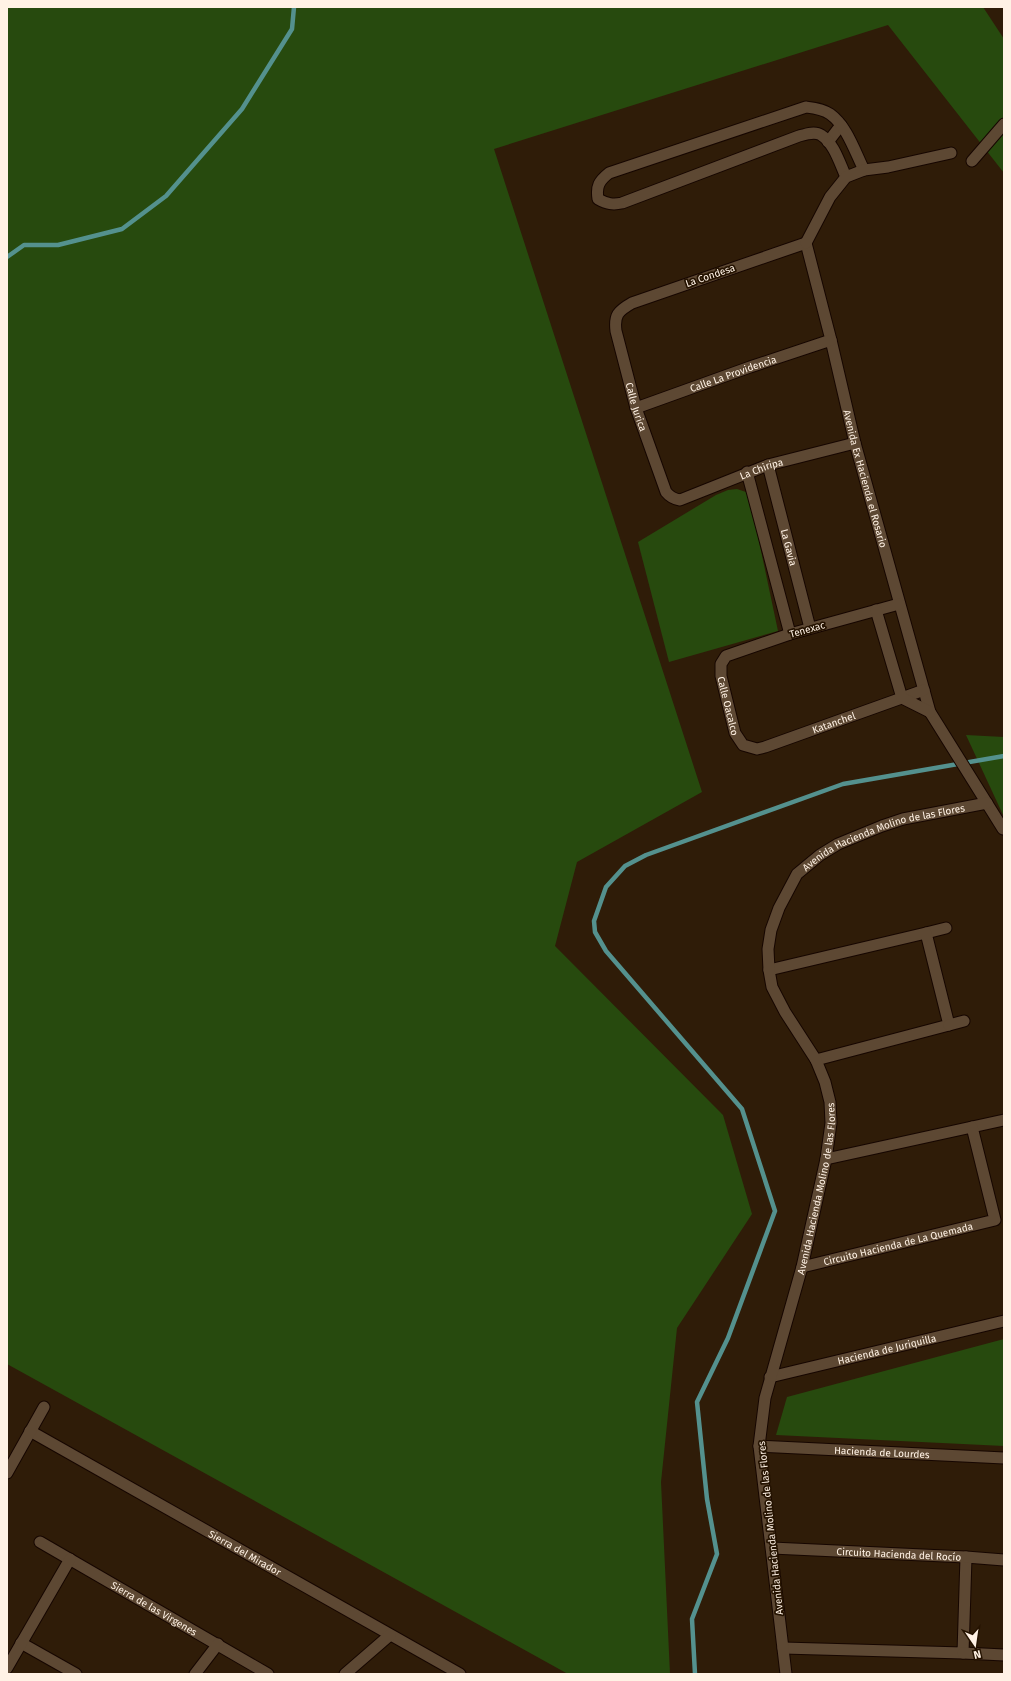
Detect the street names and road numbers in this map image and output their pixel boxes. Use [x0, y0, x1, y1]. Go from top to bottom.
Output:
street label: La Condesa [684, 262, 737, 290]
street label: Calle La Providencia [688, 354, 778, 395]
street label: Calle Jurica [623, 381, 649, 433]
street label: Avenida Ex Hacienda el Rosario [840, 409, 889, 549]
street label: La Chiripa [738, 456, 784, 483]
street label: La Gavia [778, 528, 799, 567]
street label: Tenexac [788, 619, 827, 641]
street label: Calle Oacalco [714, 675, 740, 737]
street label: Katanchel [811, 710, 857, 737]
street label: Avenida Hacienda Molino de las Flores [800, 802, 966, 874]
street label: Avenida Hacienda Molino de las Flores [795, 1102, 838, 1276]
street label: Circuito Hacienda de La Quemada [822, 1221, 974, 1269]
street label: Hacienda de Juriquilla [836, 1332, 937, 1368]
street label: Avenida Hacienda Molino de las Flores [756, 1440, 786, 1615]
street label: Hacienda de Lourdes [834, 1445, 930, 1461]
street label: Sierra del Mirador [206, 1528, 283, 1579]
street label: Circuito Hacienda del Rocío [836, 1546, 962, 1564]
street label: Sierra de las Virgenes [109, 1579, 199, 1639]

